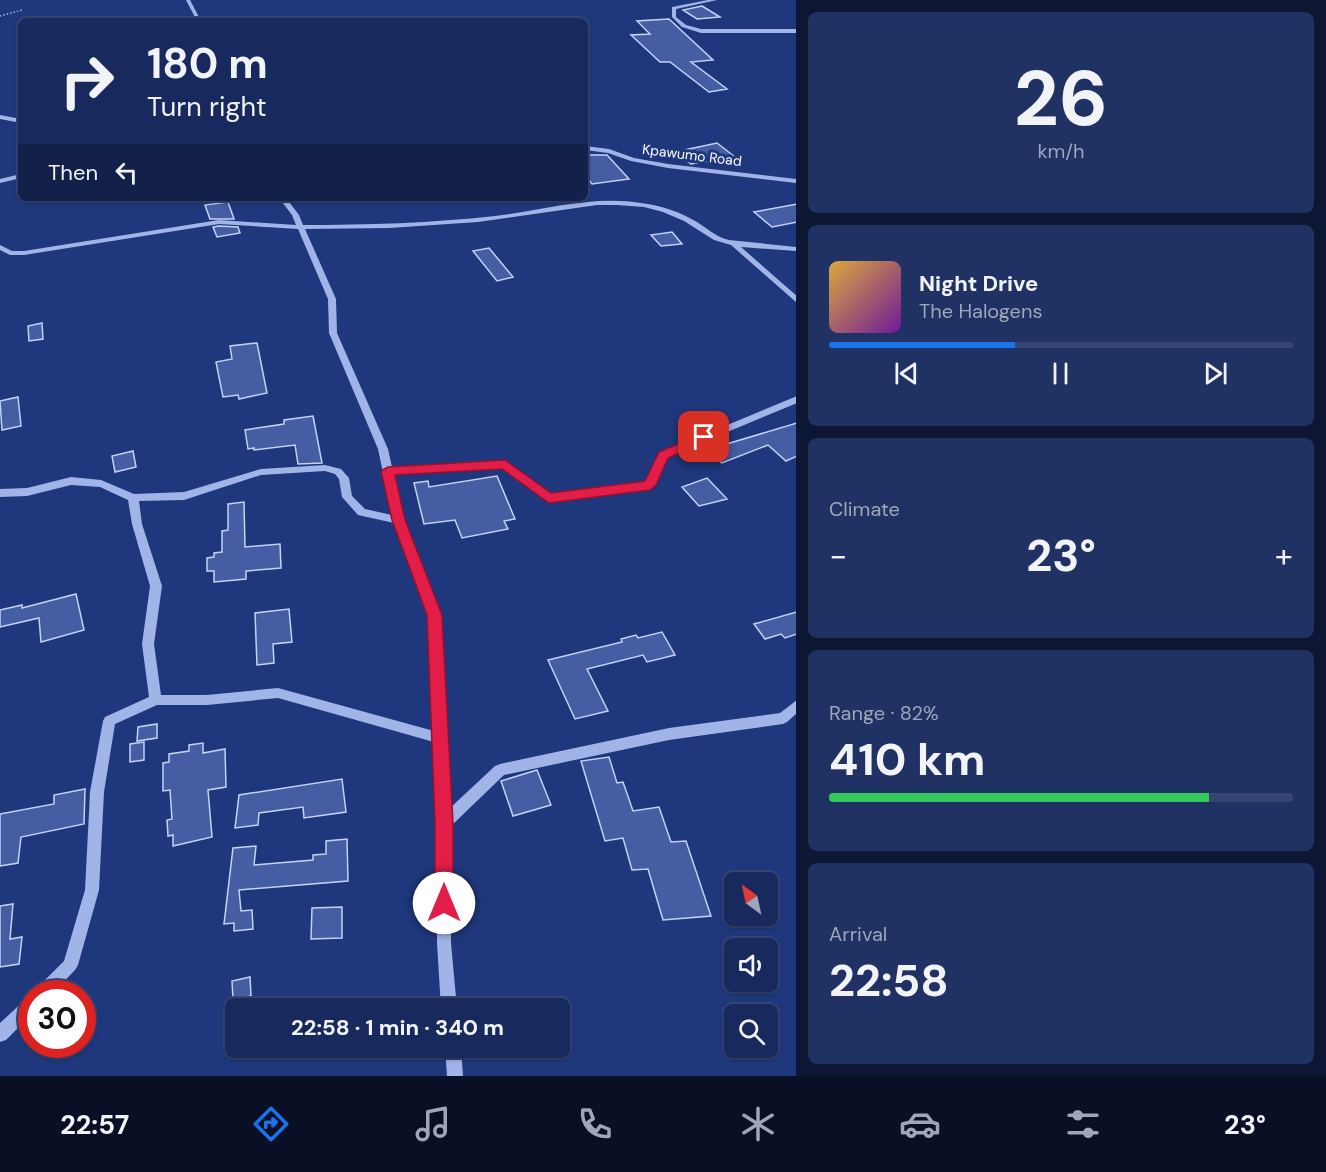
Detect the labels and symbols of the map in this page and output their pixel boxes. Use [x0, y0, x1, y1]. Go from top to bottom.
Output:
street label: Kpawumo Road [641, 140, 743, 170]
pin [678, 411, 729, 462]
position arrow [412, 871, 476, 935]
north arrow [724, 872, 778, 926]
speed limit sign: 30 [18, 980, 96, 1058]

